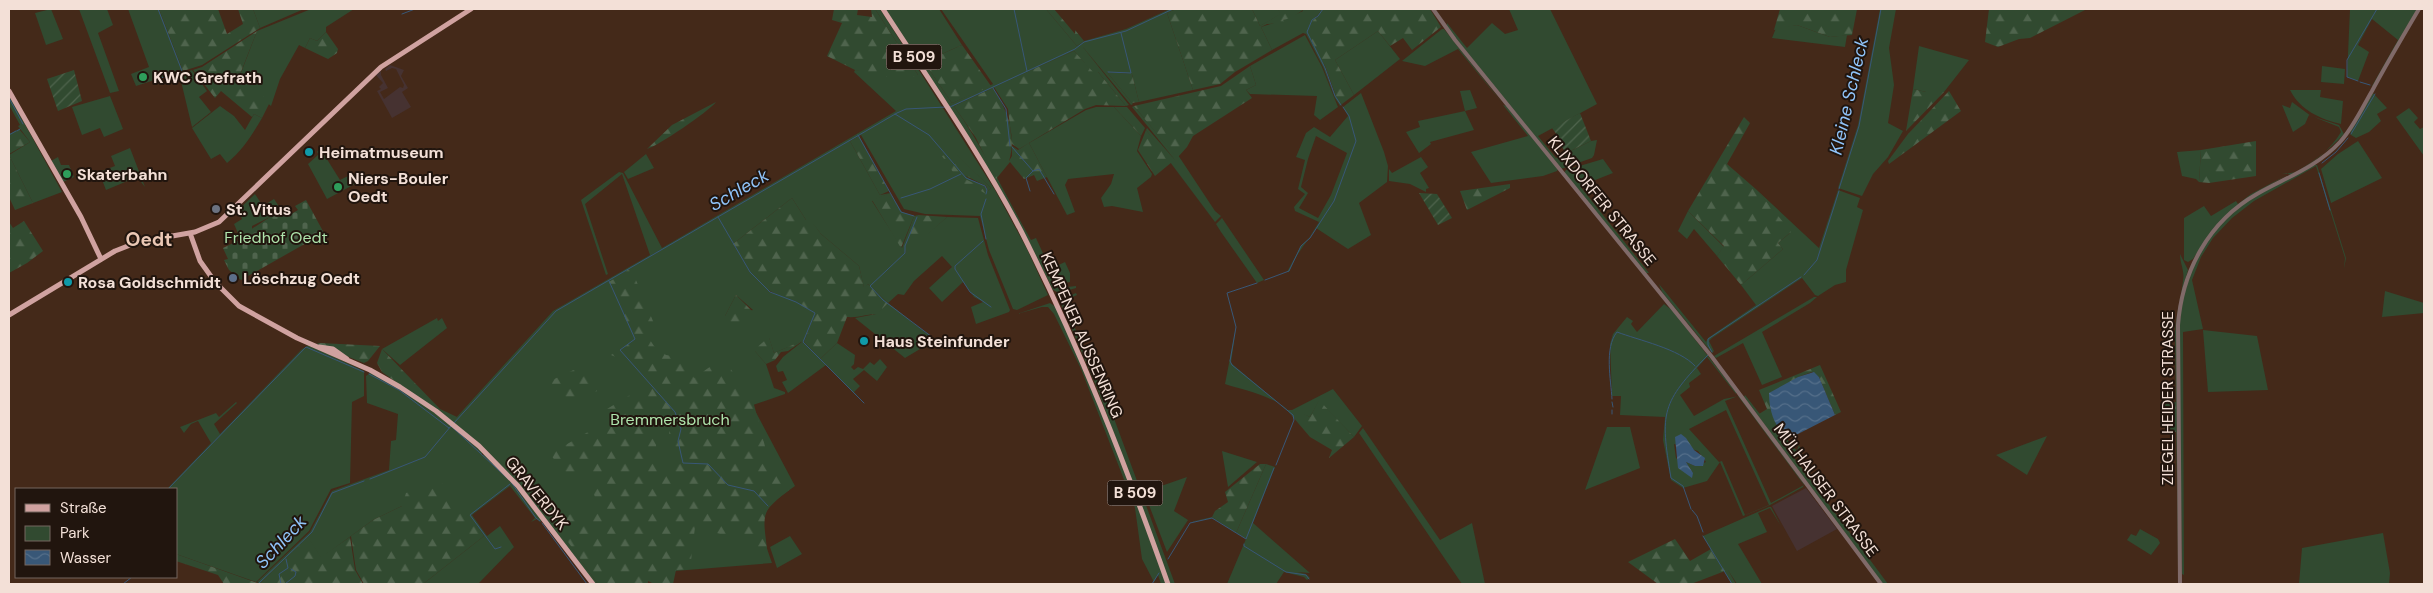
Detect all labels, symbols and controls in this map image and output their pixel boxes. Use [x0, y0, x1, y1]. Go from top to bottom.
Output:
water label: Kleine Schleck [1824, 34, 1874, 157]
road number: B 509 [886, 44, 942, 70]
place label: KWC Grefrath [153, 67, 262, 88]
marker: KWC Grefrath [137, 71, 149, 83]
street label: KLIXDORFER STRASSE [1543, 132, 1661, 270]
place label: Heimatmuseum [319, 142, 444, 163]
marker: Heimatmuseum [303, 146, 315, 158]
water label: Schleck [705, 163, 774, 217]
place label: Skaterbahn [77, 164, 167, 185]
marker: Skaterbahn [61, 168, 73, 180]
place label: Niers-Bouler Oedt [348, 168, 449, 207]
marker: Niers-Bouler Oedt [332, 181, 344, 193]
place label: St. Vitus [226, 199, 291, 220]
marker: St. Vitus [210, 203, 222, 215]
district label: Oedt [125, 227, 173, 252]
park label: Friedhof Oedt [224, 227, 328, 248]
street label: KEMPENER AUSSENRING [1036, 249, 1128, 421]
place label: Löschzug Oedt [243, 268, 360, 289]
place label: Rosa Goldschmidt [78, 272, 221, 293]
marker: Löschzug Oedt [227, 272, 239, 284]
marker: Rosa Goldschmidt [62, 276, 74, 288]
street label: ZIEGELHEIDER STRASSE [2157, 311, 2178, 485]
place label: Haus Steinfunder [874, 331, 1010, 352]
marker: Haus Steinfunder [858, 335, 870, 347]
park label: Bremmersbruch [610, 409, 730, 430]
street label: MÜLHAUSER STRASSE [1769, 419, 1883, 561]
street label: GRAVERDYK [501, 452, 573, 534]
road number: B 509 [1108, 480, 1162, 506]
legend [15, 488, 178, 578]
text: Straße [60, 498, 107, 518]
water label: Schleck [250, 509, 312, 574]
text: Park [60, 523, 90, 543]
text: Wasser [60, 548, 112, 568]

